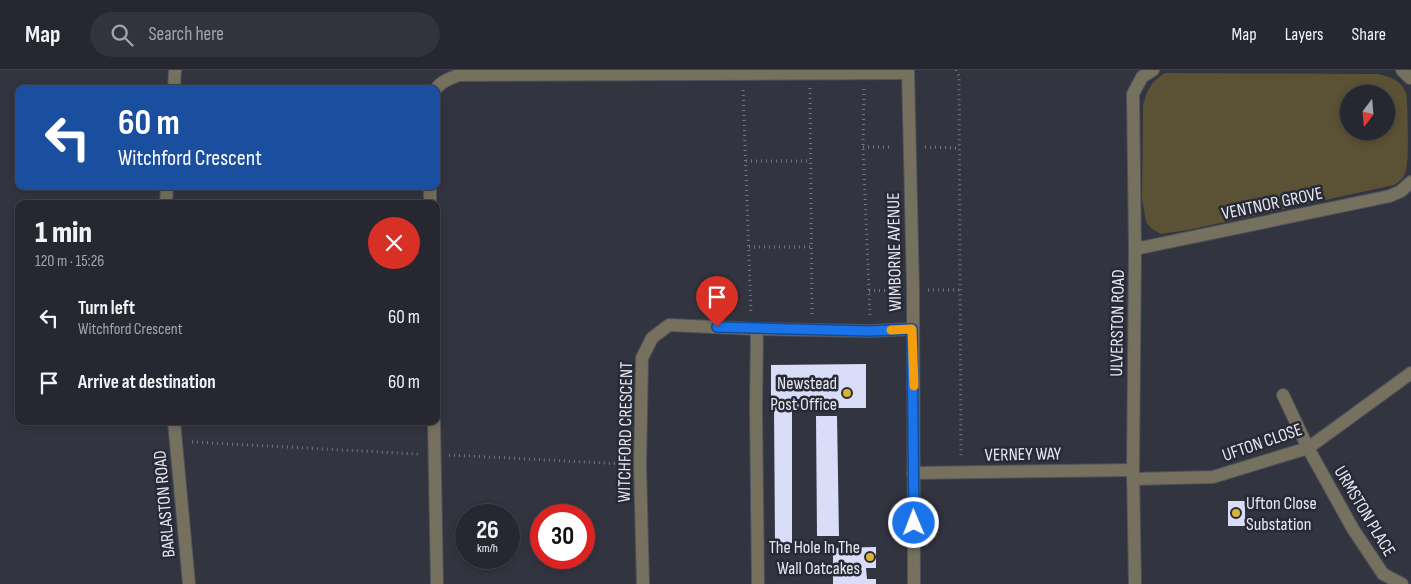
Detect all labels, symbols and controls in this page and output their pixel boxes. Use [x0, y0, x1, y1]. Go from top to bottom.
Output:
search box [90, 12, 440, 57]
text: Map [25, 20, 60, 49]
icon: search [108, 21, 136, 49]
text: Search here [148, 23, 224, 46]
text: Map [1232, 24, 1257, 45]
text: Layers [1285, 24, 1324, 45]
text: Share [1352, 24, 1386, 45]
north arrow [1340, 85, 1395, 140]
map controls [1340, 85, 1395, 140]
text: 60 m [118, 102, 180, 145]
icon: left [35, 105, 100, 170]
text: Witchford Crescent [118, 145, 262, 172]
street label: VENTNOR GROVE [1220, 183, 1325, 224]
street label: WIMBORNE AVENUE [883, 192, 906, 312]
text: 1 min [35, 215, 92, 251]
button: close [368, 217, 420, 269]
text: 120 m · 15:26 [35, 252, 104, 271]
street label: ULVERSTON ROAD [1106, 269, 1129, 377]
pin [696, 276, 738, 327]
icon: arrive [703, 283, 731, 311]
text: Turn left [78, 297, 135, 320]
icon: left [35, 304, 63, 332]
text: 60 m [388, 306, 420, 329]
text: Witchford Crescent [78, 320, 183, 339]
street label: WITCHFORD CRESCENT [614, 361, 637, 503]
icon: arrive [35, 369, 63, 397]
text: Arrive at destination [78, 371, 216, 394]
text: 60 m [388, 371, 420, 394]
place label: Newstead Post Office [770, 373, 837, 415]
marker: Newstead Post Office [841, 387, 853, 399]
street label: UFTON CLOSE [1220, 419, 1305, 466]
street label: VERNEY WAY [985, 443, 1062, 466]
street label: BARLASTON ROAD [149, 449, 180, 558]
street label: URMSTON PLACE [1329, 462, 1400, 560]
place label: Ufton Close Substation [1246, 493, 1317, 535]
position arrow [887, 496, 939, 548]
speed limit sign: 30 [530, 504, 595, 569]
marker: Ufton Close Substation [1230, 507, 1242, 519]
text: 26 [476, 515, 499, 546]
place label: The Hole In The Wall Oatcakes [769, 537, 860, 579]
text: km/h [477, 541, 498, 556]
marker: The Hole In The Wall Oatcakes [864, 551, 876, 563]

